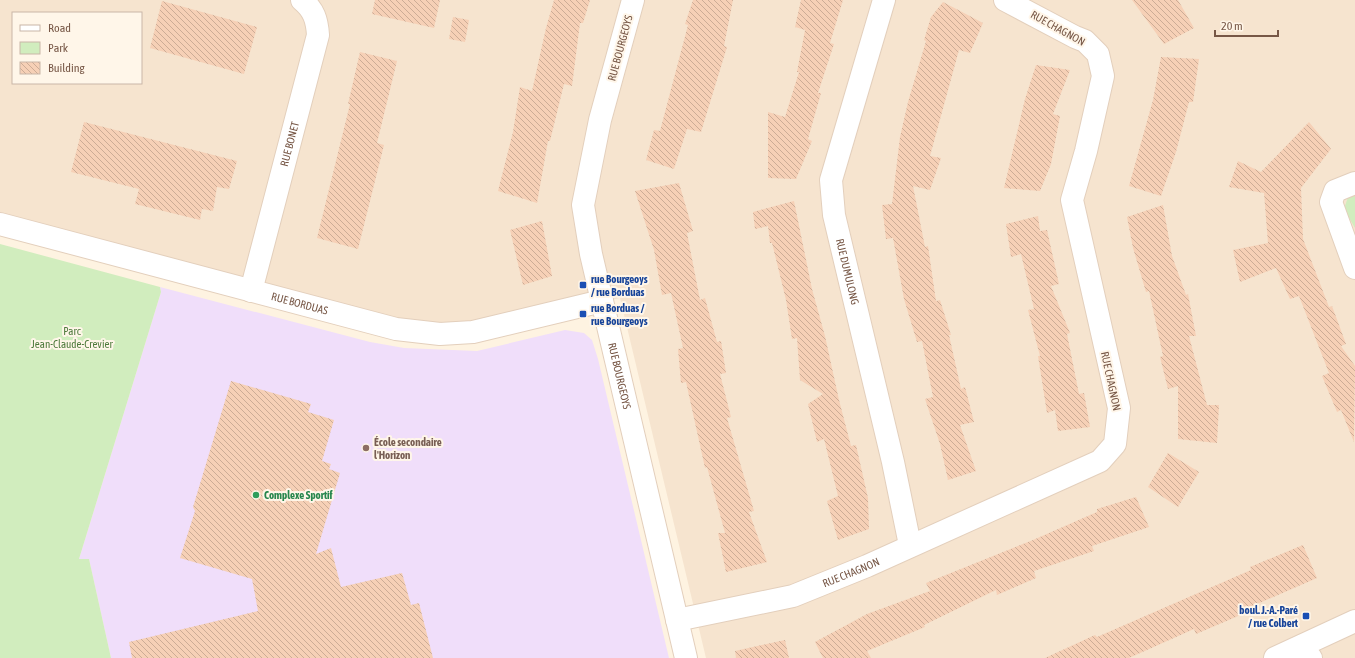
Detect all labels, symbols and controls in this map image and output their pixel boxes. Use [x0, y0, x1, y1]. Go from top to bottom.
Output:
street label: RUE CHAGNON [1029, 8, 1087, 48]
legend [12, 12, 142, 84]
scale bar [1215, 12, 1278, 38]
street label: RUE BOURGEOYS [605, 13, 635, 82]
text: 20 m [1221, 19, 1243, 33]
text: Road [48, 21, 71, 35]
text: Park [48, 41, 69, 55]
text: Building [48, 61, 86, 75]
street label: RUE BONET [278, 120, 301, 168]
street label: RUE DUMULONG [834, 237, 861, 306]
place label: rue Bourgeoys / rue Borduas [591, 273, 648, 298]
marker: rue Bourgeoys / rue Borduas [578, 280, 588, 290]
street label: RUE BORDUAS [270, 290, 330, 317]
place label: rue Borduas / rue Bourgeoys [591, 302, 648, 327]
marker: rue Borduas / rue Bourgeoys [578, 309, 588, 319]
park label: Parc Jean-Claude-Crevier [31, 325, 113, 350]
street label: RUE BOURGEOYS [606, 341, 633, 411]
street label: RUE CHAGNON [1099, 350, 1123, 412]
place label: École secondaire l'Horizon [374, 436, 442, 461]
marker: École secondaire l'Horizon [361, 443, 371, 453]
place label: Complexe Sportif [264, 489, 334, 501]
marker: Complexe Sportif [251, 490, 261, 500]
street label: RUE CHAGNON [821, 555, 881, 589]
place label: boul. J.-A.-Paré / rue Colbert [1239, 604, 1299, 629]
marker: boul. J.-A.-Paré / rue Colbert [1301, 611, 1311, 621]

